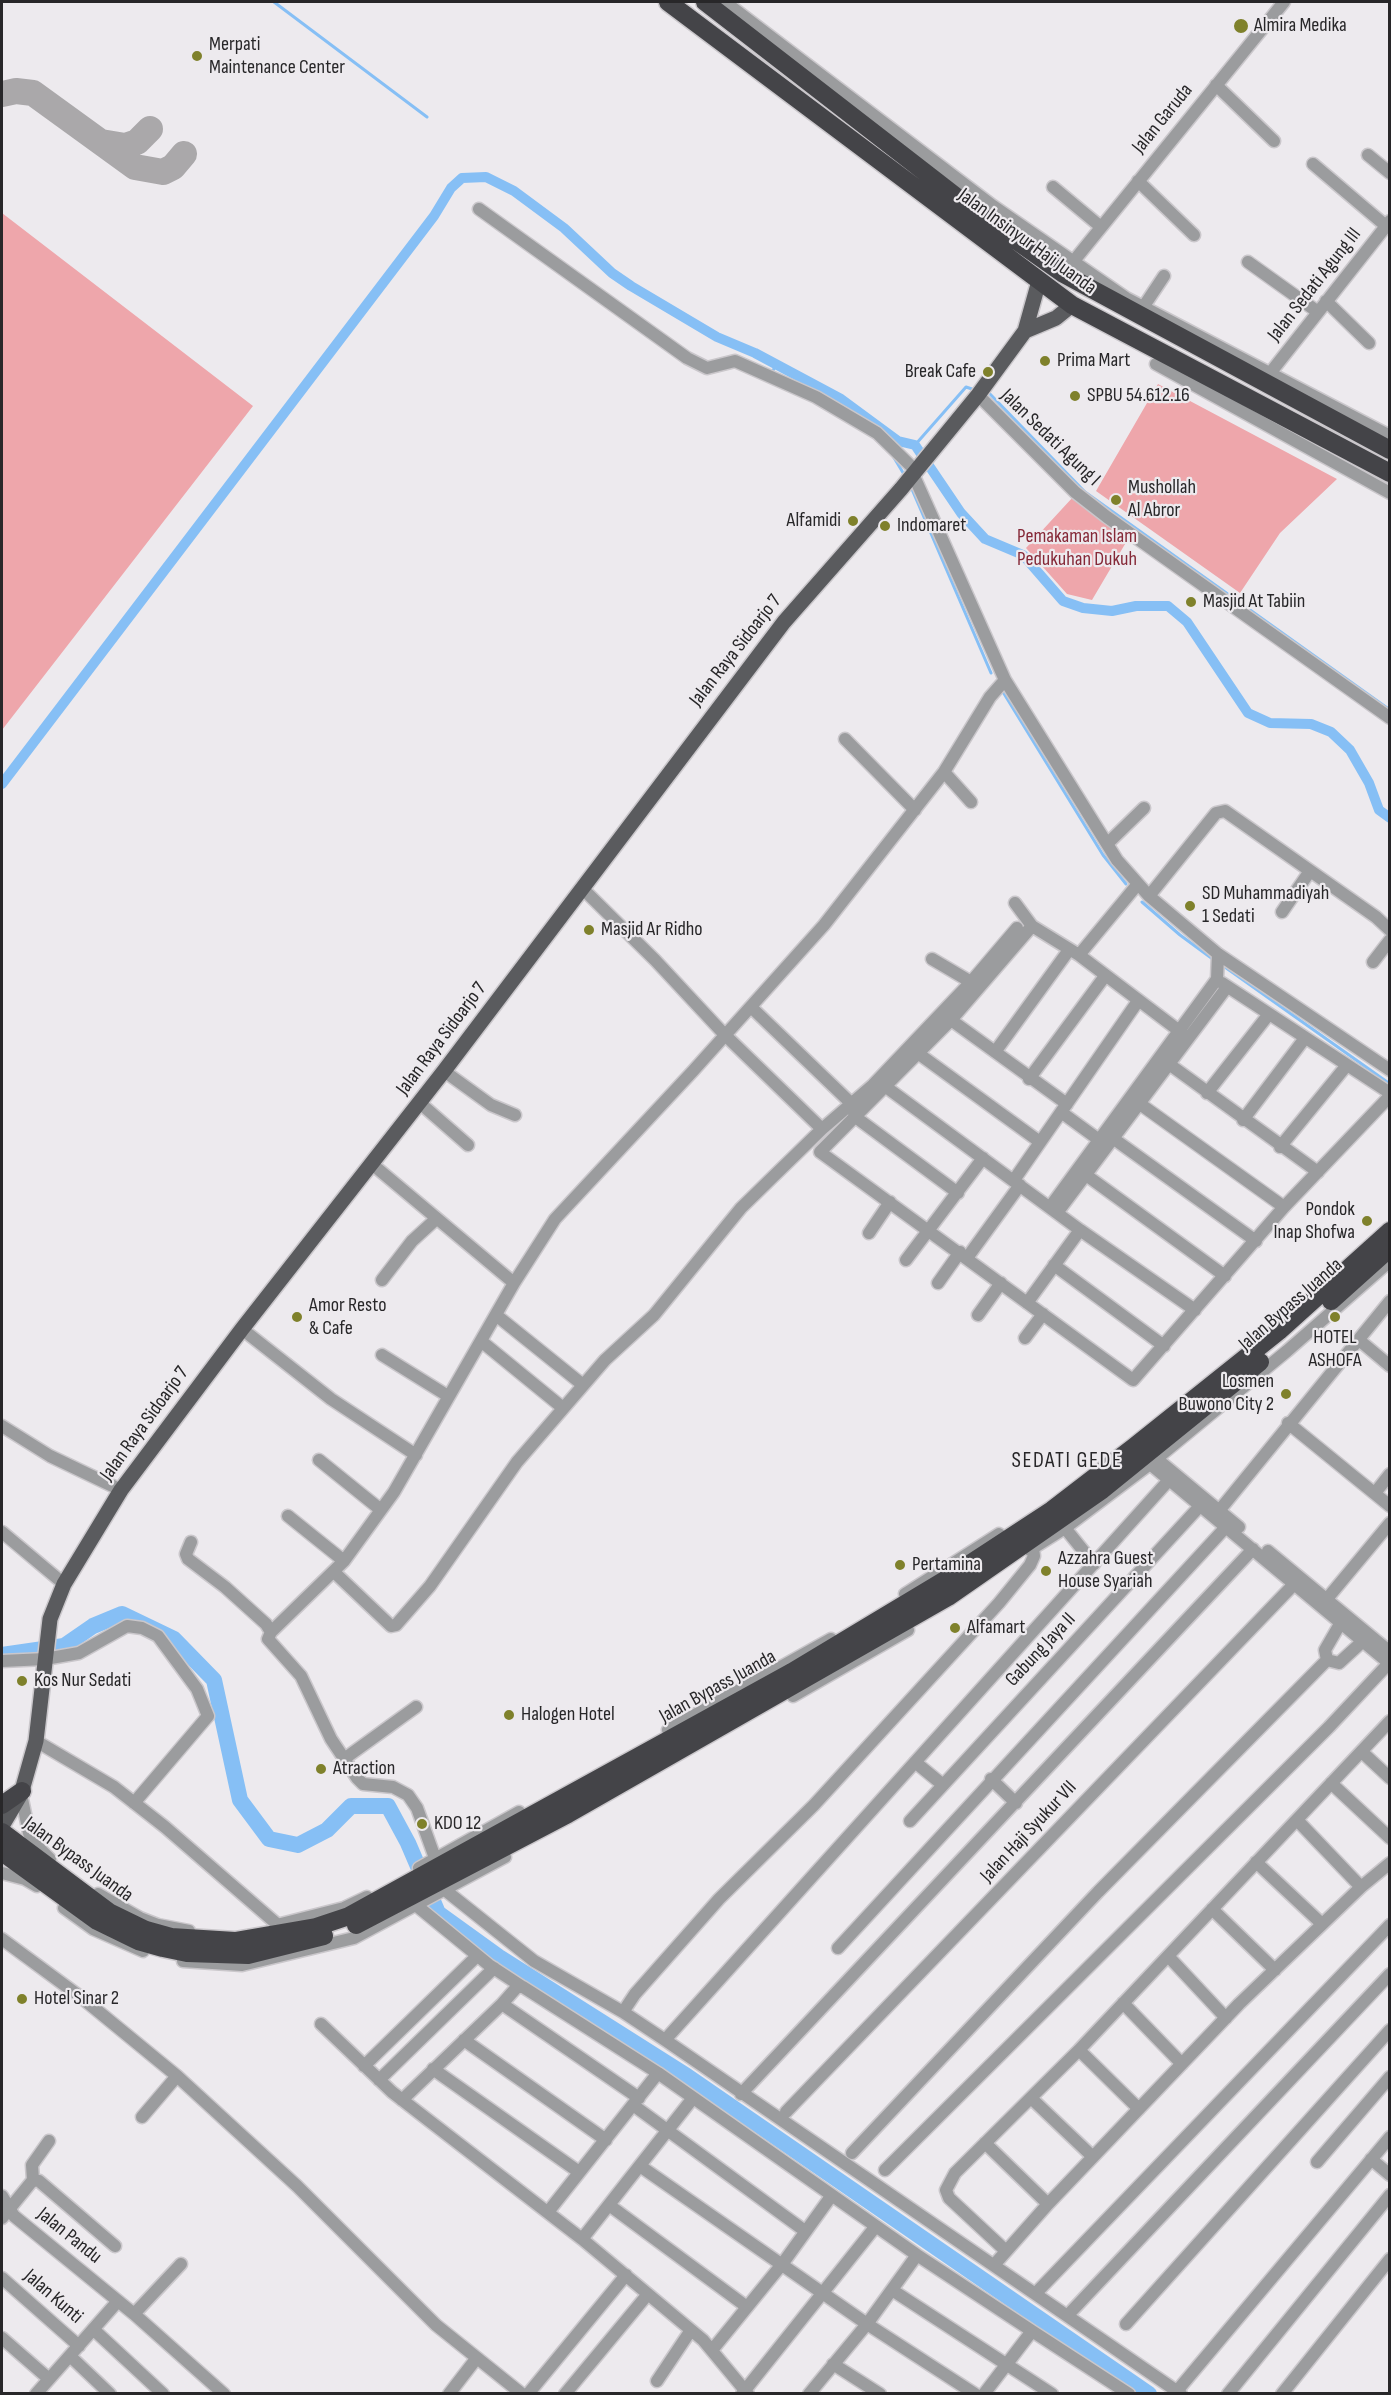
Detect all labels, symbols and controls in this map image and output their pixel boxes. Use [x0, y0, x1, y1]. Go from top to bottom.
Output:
place label: Almira Medika [1254, 14, 1347, 38]
marker: Almira Medika [1232, 17, 1250, 35]
place label: Merpati Maintenance Center [209, 33, 345, 80]
marker: Merpati Maintenance Center [190, 49, 204, 63]
street label: Jalan Garuda [1128, 79, 1198, 159]
street label: Jalan Insinyur Haji Juanda [953, 184, 1101, 300]
street label: Jalan Sedati Agung III [1263, 223, 1367, 347]
place label: Prima Mart [1057, 349, 1130, 373]
marker: Prima Mart [1038, 354, 1052, 368]
place label: Break Cafe [905, 360, 976, 384]
marker: Break Cafe [981, 365, 995, 379]
street label: Jalan Sedati Agung I [995, 384, 1105, 492]
place label: SPBU 54.612.16 [1087, 384, 1190, 408]
marker: SPBU 54.612.16 [1068, 389, 1082, 403]
place label: Mushollah Al Abror [1128, 476, 1196, 523]
marker: Mushollah Al Abror [1109, 493, 1123, 507]
place label: Alfamidi [787, 509, 841, 533]
marker: Alfamidi [846, 514, 860, 528]
place label: Indomaret [897, 514, 966, 538]
marker: Indomaret [878, 519, 892, 533]
park label: Pemakaman Islam Pedukuhan Dukuh [1017, 525, 1137, 572]
street label: Jalan Raya Sidoarjo 7 [685, 590, 787, 712]
place label: Masjid At Tabiin [1203, 590, 1305, 614]
marker: Masjid At Tabiin [1184, 595, 1198, 609]
place label: SD Muhammadiyah 1 Sedati [1202, 882, 1329, 929]
marker: SD Muhammadiyah 1 Sedati [1183, 899, 1197, 913]
place label: Masjid Ar Ridho [601, 918, 703, 942]
marker: Masjid Ar Ridho [582, 923, 596, 937]
street label: Jalan Raya Sidoarjo 7 [392, 978, 492, 1100]
place label: Pondok Inap Shofwa [1273, 1198, 1355, 1245]
marker: Pondok Inap Shofwa [1360, 1214, 1374, 1228]
street label: Jalan Bypass Juanda [1234, 1253, 1348, 1357]
place label: Amor Resto & Cafe [309, 1294, 386, 1341]
marker: Amor Resto & Cafe [290, 1310, 304, 1324]
marker: HOTEL ASHOFA [1328, 1310, 1342, 1324]
place label: HOTEL ASHOFA [1308, 1326, 1362, 1373]
street label: Jalan Raya Sidoarjo 7 [96, 1362, 194, 1486]
place label: Losmen Buwono City 2 [1179, 1370, 1274, 1417]
marker: Losmen Buwono City 2 [1279, 1387, 1293, 1401]
district label: SEDATI GEDE [1012, 1448, 1122, 1474]
place label: Azzahra Guest House Syariah [1058, 1547, 1153, 1594]
place label: Pertamina [912, 1553, 981, 1577]
marker: Pertamina [893, 1558, 907, 1572]
marker: Azzahra Guest House Syariah [1039, 1564, 1053, 1578]
street label: Gabung Jaya II [1001, 1608, 1081, 1692]
place label: Alfamart [967, 1616, 1025, 1640]
marker: Alfamart [948, 1621, 962, 1635]
street label: Jalan Bypass Juanda [656, 1645, 780, 1729]
place label: Kos Nur Sedati [34, 1669, 131, 1693]
marker: Kos Nur Sedati [15, 1674, 29, 1688]
place label: Halogen Hotel [521, 1703, 615, 1727]
marker: Halogen Hotel [502, 1708, 516, 1722]
place label: Atraction [333, 1757, 395, 1781]
marker: Atraction [314, 1762, 328, 1776]
street label: Jalan Haji Syukur VII [976, 1776, 1082, 1888]
street label: Jalan Bypass Juanda [19, 1812, 137, 1908]
place label: KDO 12 [434, 1812, 481, 1836]
marker: KDO 12 [415, 1817, 429, 1831]
place label: Hotel Sinar 2 [34, 1987, 119, 2011]
marker: Hotel Sinar 2 [15, 1992, 29, 2006]
street label: Jalan Pandu [32, 2203, 106, 2269]
street label: Jalan Kunti [18, 2265, 88, 2329]

